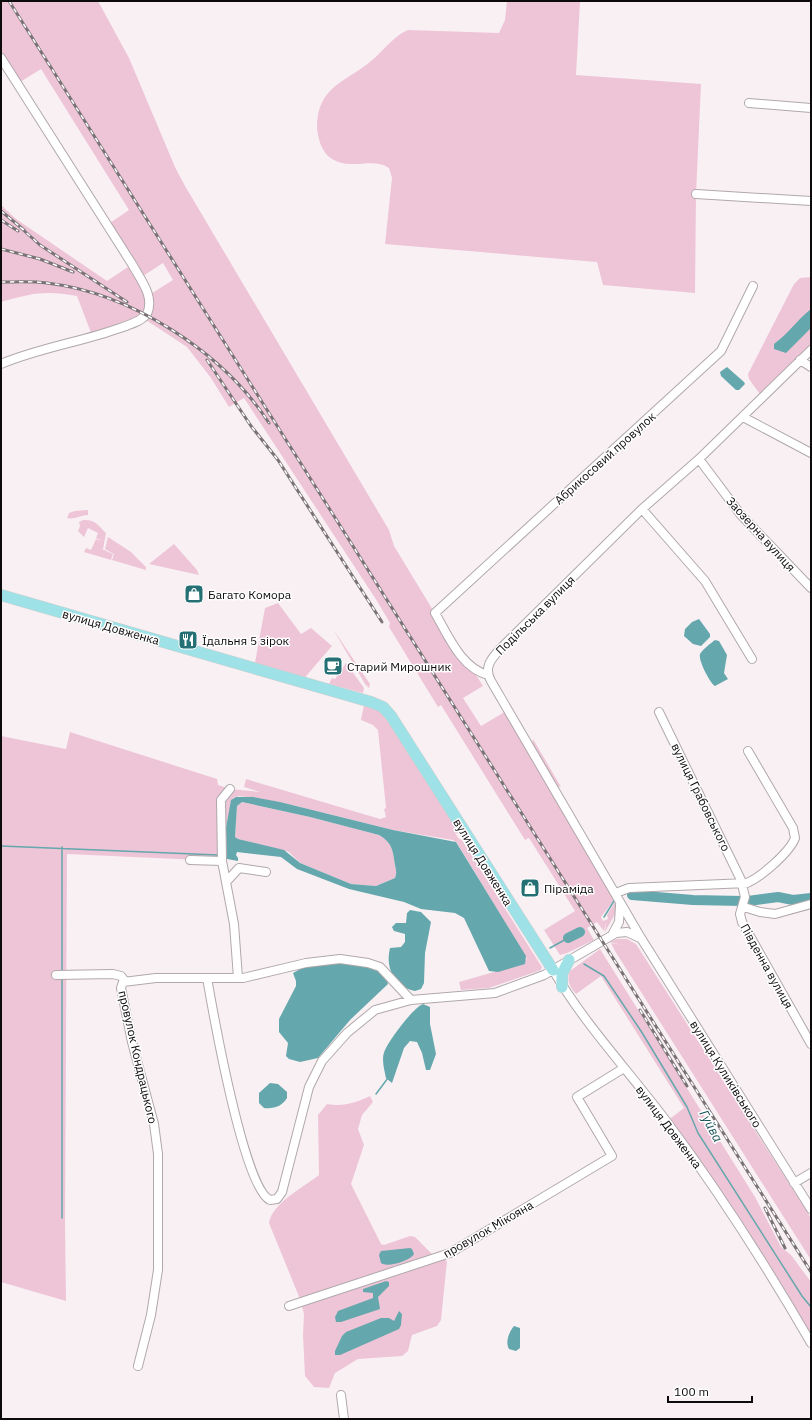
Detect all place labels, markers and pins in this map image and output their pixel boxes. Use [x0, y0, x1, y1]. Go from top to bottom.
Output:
shop icon: Багато Комора [183, 583, 205, 605]
place label: Багато Комора [208, 587, 292, 602]
restaurant icon: Їдальня 5 зірок [177, 629, 199, 651]
place label: Їдальня 5 зірок [202, 633, 290, 648]
cafe icon: Старий Мирошник [322, 655, 344, 677]
place label: Старий Мирошник [347, 659, 451, 674]
shop icon: Піраміда [519, 877, 541, 899]
place label: Піраміда [544, 881, 594, 896]

